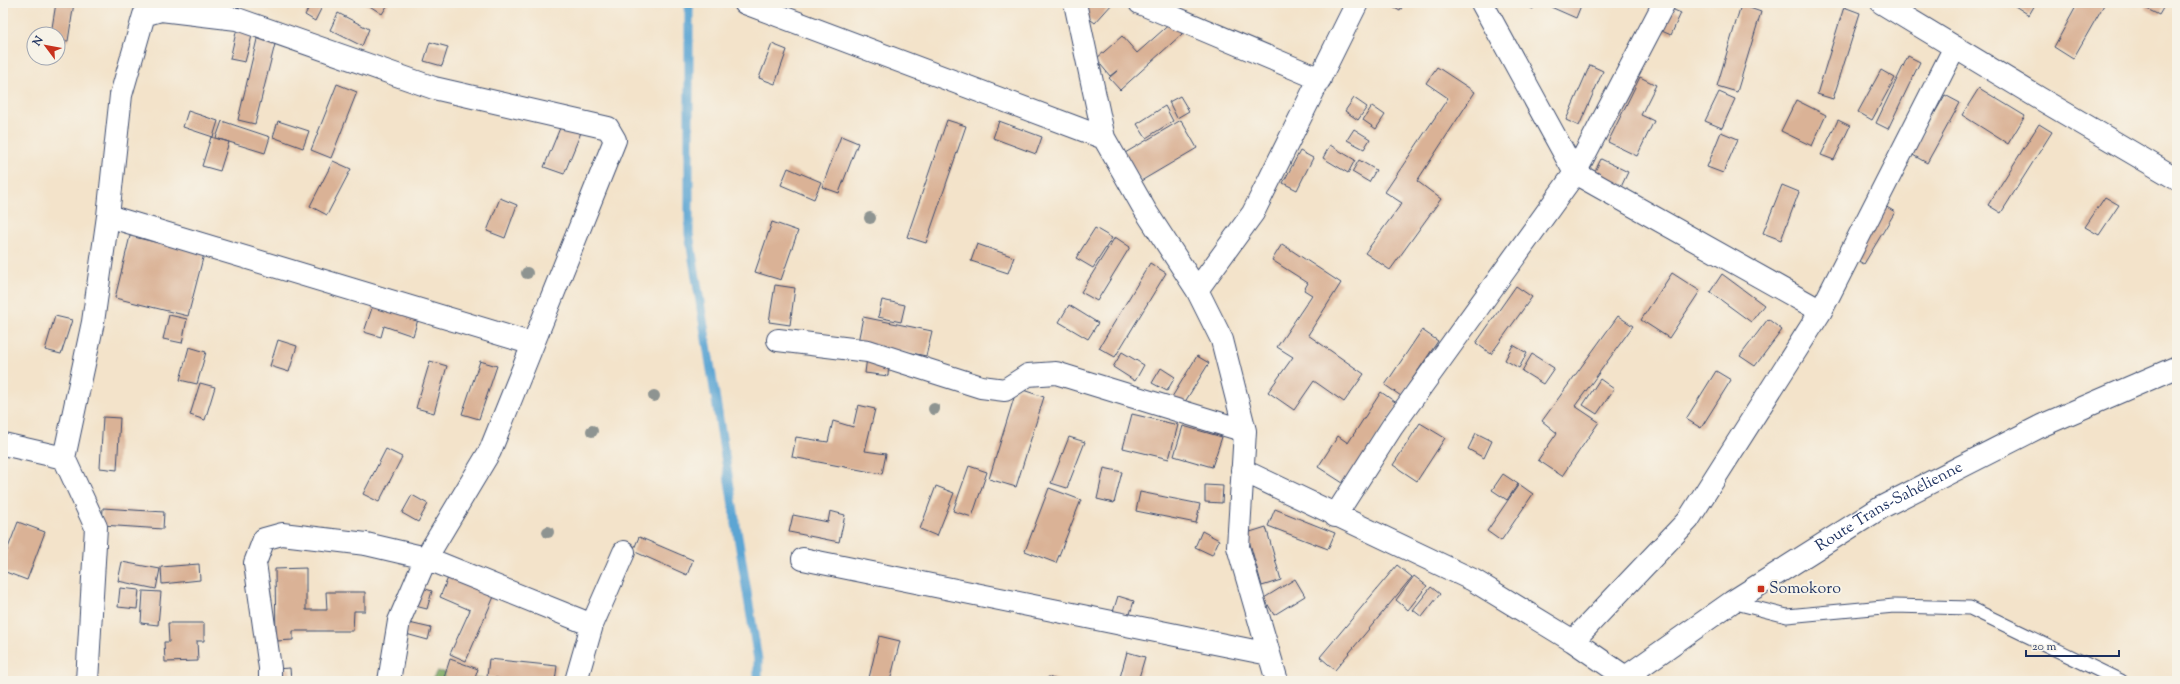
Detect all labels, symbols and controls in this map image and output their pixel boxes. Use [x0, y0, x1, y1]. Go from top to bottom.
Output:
north arrow [26, 26, 66, 66]
text: N [29, 33, 48, 50]
street label: Route Trans-Sahélienne [1811, 456, 1967, 558]
place label: Somokoro [1769, 578, 1841, 601]
marker: Somokoro [1756, 584, 1766, 594]
scale bar [2026, 632, 2119, 658]
text: 20 m [2032, 638, 2057, 656]

